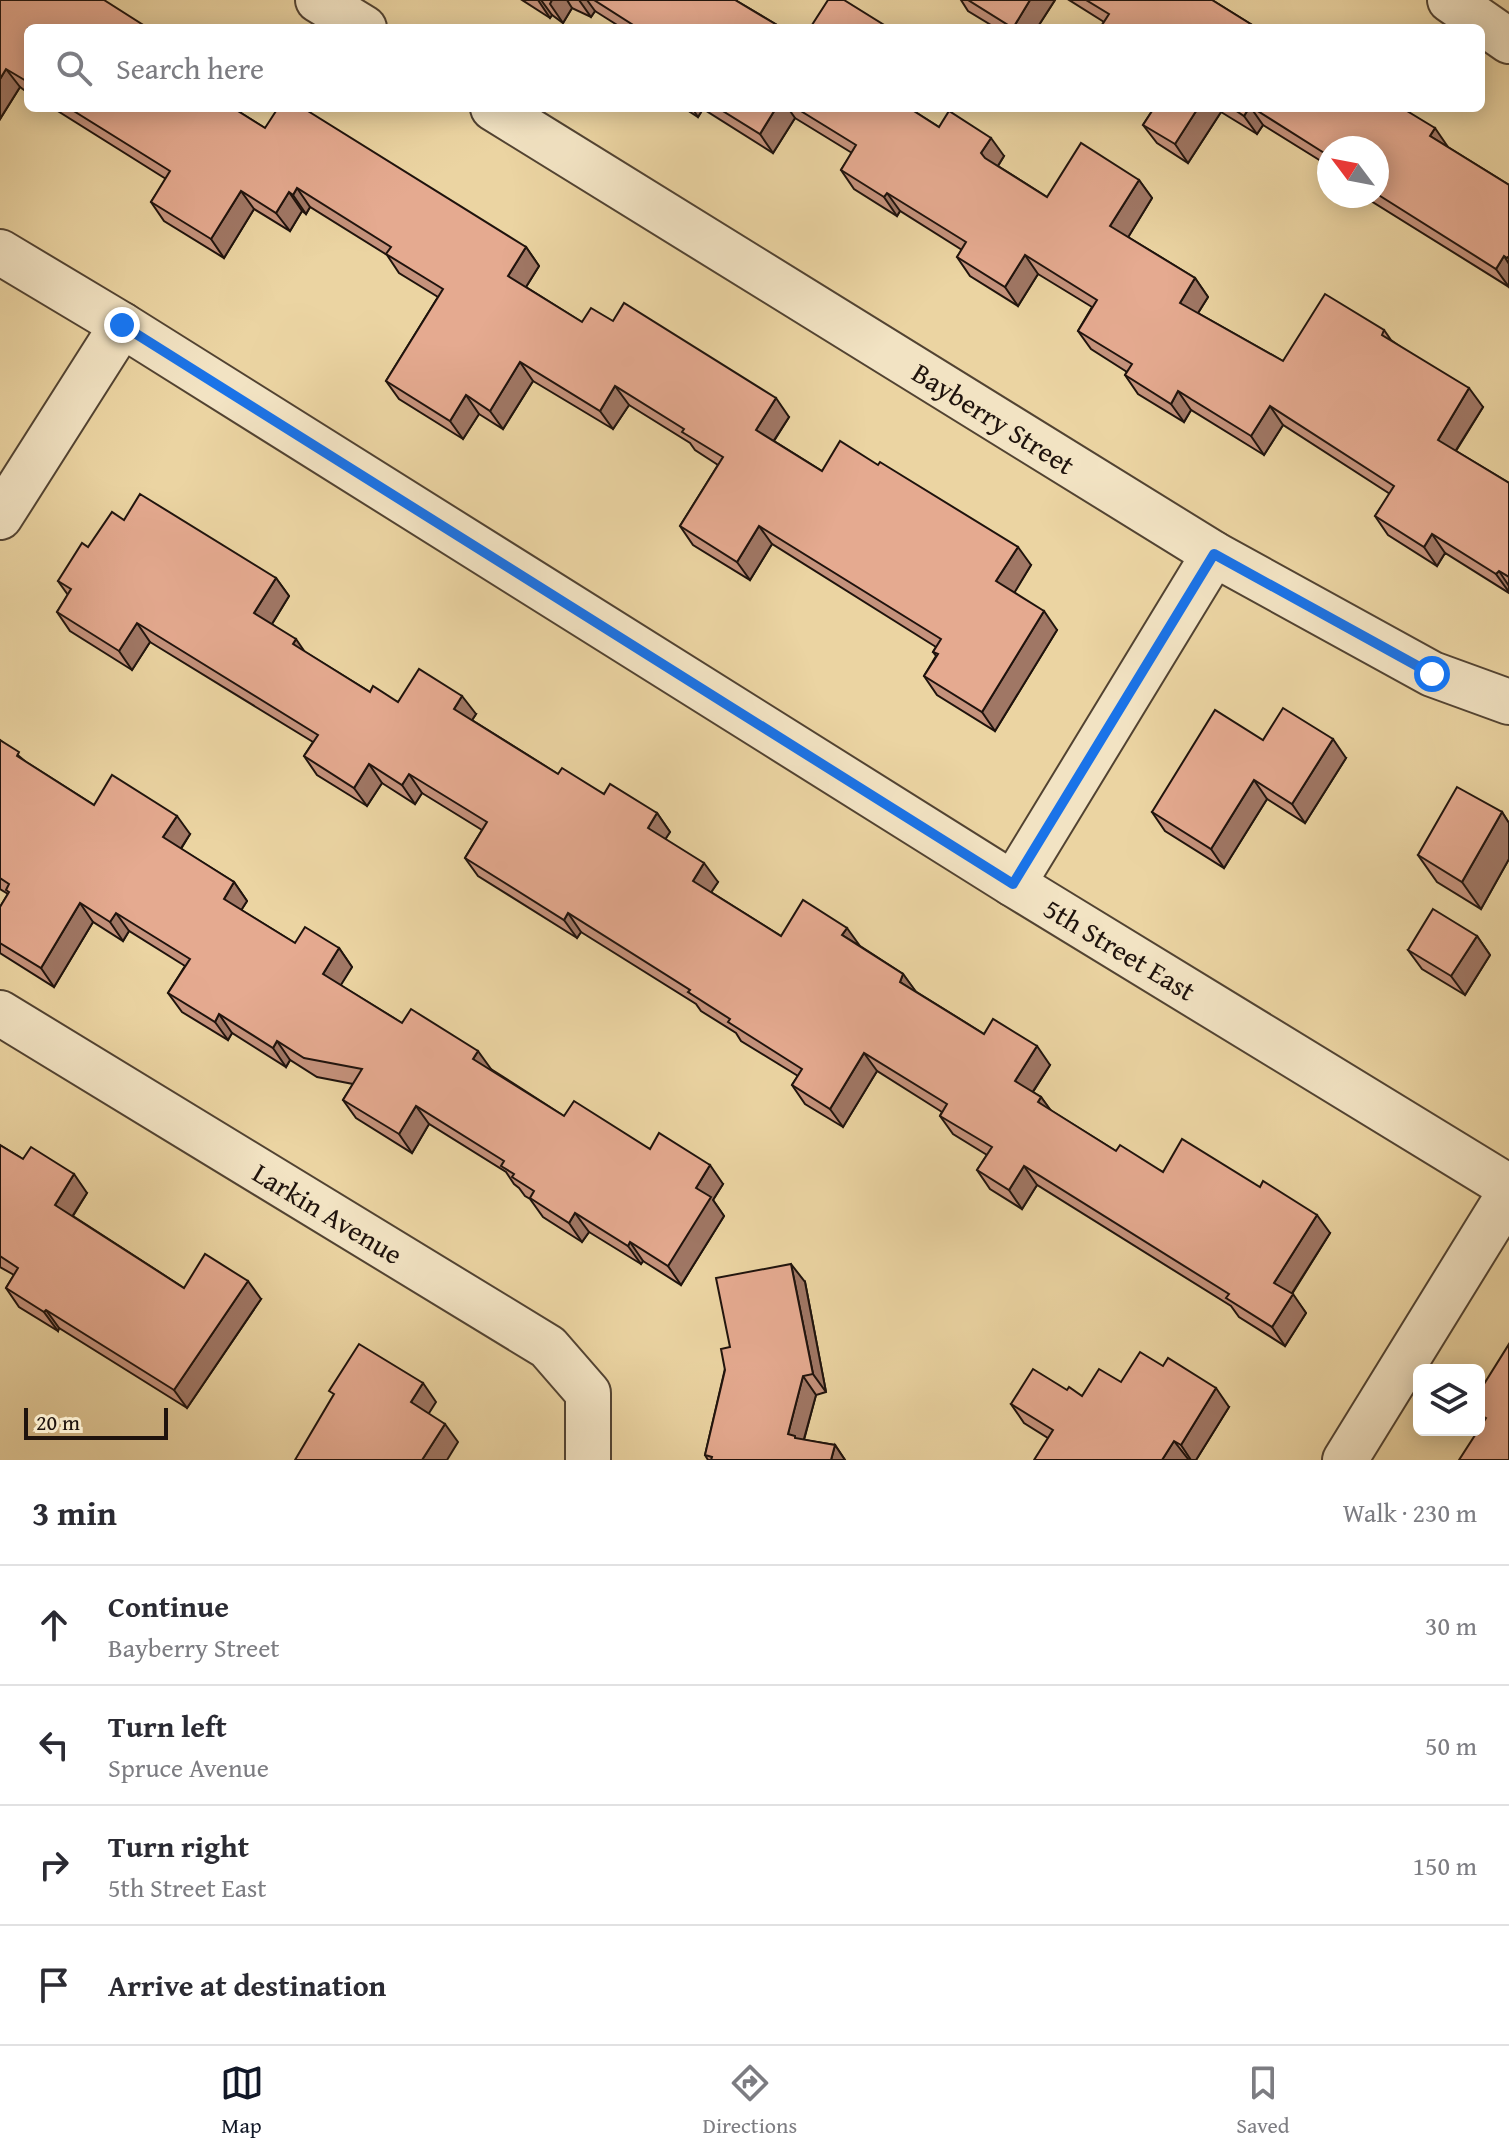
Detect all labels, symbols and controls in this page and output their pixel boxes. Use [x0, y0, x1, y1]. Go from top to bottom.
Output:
search box [24, 24, 1485, 112]
icon: search [52, 46, 96, 90]
text: Search here [116, 46, 264, 90]
north arrow [1317, 136, 1389, 208]
route end [104, 307, 140, 343]
street label: Bayberry Street [905, 352, 1083, 484]
route start [1414, 656, 1450, 692]
street label: 5th Street East [1036, 887, 1204, 1011]
street label: Larkin Avenue [245, 1152, 411, 1274]
map controls [1413, 1364, 1485, 1436]
button: layers [1413, 1364, 1485, 1436]
scale bar [24, 1404, 168, 1440]
text: 20 m [36, 1406, 80, 1438]
text: 3 min [32, 1488, 117, 1537]
text: Walk · 230 m [1343, 1493, 1477, 1532]
text: Continue [108, 1584, 229, 1628]
icon: ahead [32, 1603, 76, 1647]
text: 30 m [1425, 1606, 1477, 1645]
text: Bayberry Street [108, 1628, 280, 1667]
text: Turn left [108, 1704, 227, 1748]
icon: left [32, 1723, 76, 1767]
text: 50 m [1425, 1726, 1477, 1765]
text: Spruce Avenue [108, 1748, 269, 1787]
text: Turn right [108, 1824, 249, 1868]
icon: right [32, 1843, 76, 1887]
text: 150 m [1412, 1846, 1477, 1885]
text: 5th Street East [108, 1868, 266, 1907]
icon: arrive [32, 1963, 76, 2007]
text: Arrive at destination [108, 1963, 386, 2007]
tab: Map [220, 2061, 264, 2141]
tab: Directions [703, 2061, 797, 2141]
tab: Saved [1236, 2061, 1289, 2141]

